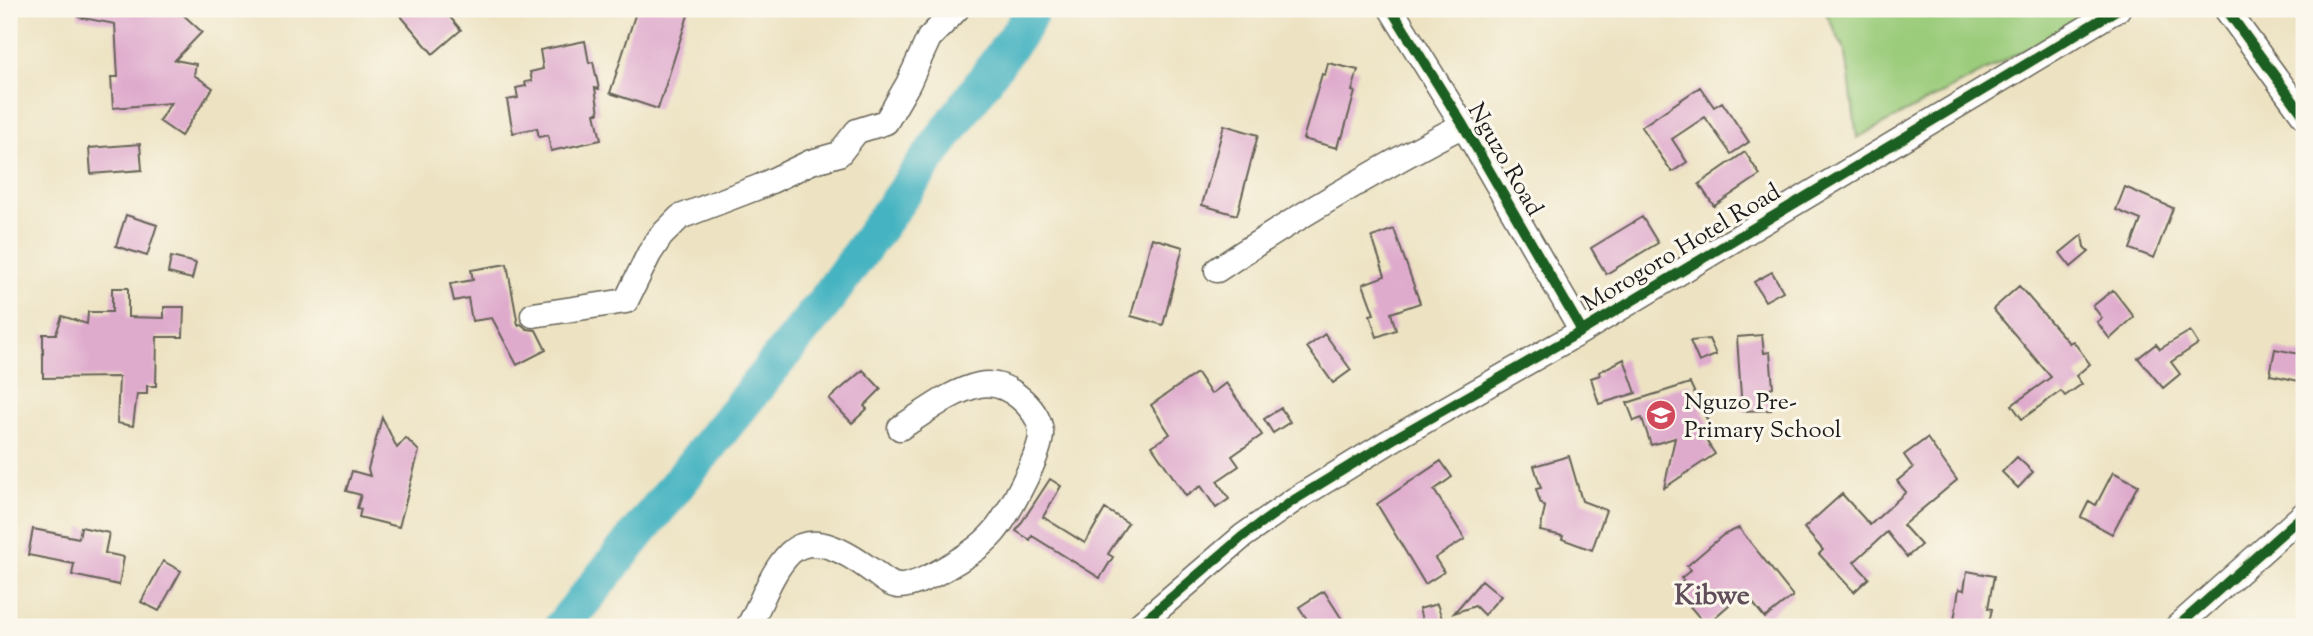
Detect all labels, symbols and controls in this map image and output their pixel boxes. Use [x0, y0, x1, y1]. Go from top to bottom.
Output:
street label: Nguzo Road [1458, 97, 1551, 223]
street label: Morogoro Hotel Road [1576, 176, 1788, 321]
place label: Nguzo Pre- Primary School [1684, 386, 1842, 448]
school or university icon: Nguzo Pre- Primary School [1644, 398, 1678, 432]
district label: Kibwe [1674, 577, 1750, 617]

